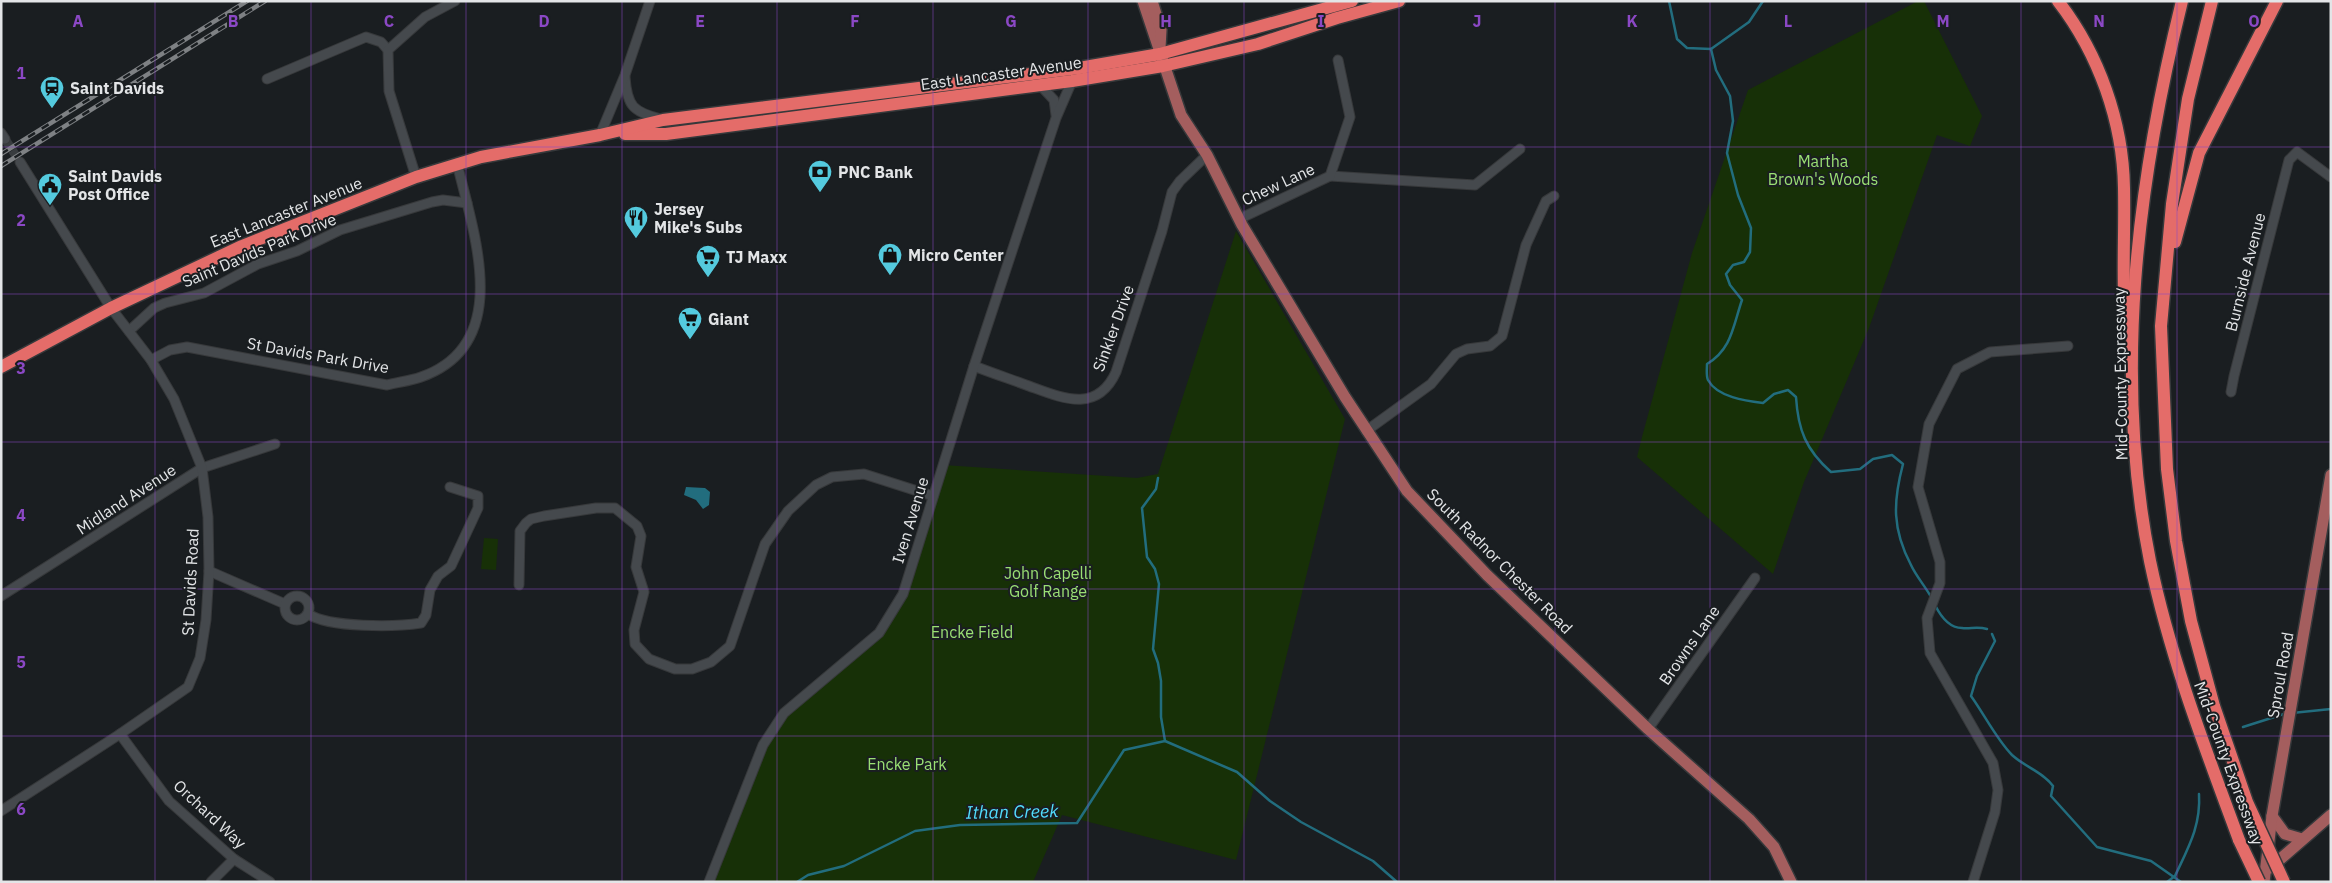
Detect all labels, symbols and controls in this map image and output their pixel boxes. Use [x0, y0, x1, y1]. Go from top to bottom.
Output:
text: A [73, 11, 84, 31]
text: B [228, 11, 239, 31]
text: C [384, 11, 394, 31]
text: D [538, 11, 550, 31]
text: E [695, 11, 705, 31]
text: F [850, 11, 860, 31]
text: G [1005, 11, 1017, 31]
text: H [1160, 11, 1172, 31]
text: I [1318, 11, 1325, 31]
text: J [1473, 11, 1481, 31]
text: K [1626, 11, 1638, 31]
text: L [1784, 11, 1792, 31]
text: M [1936, 11, 1950, 31]
text: N [2093, 11, 2105, 31]
text: O [2248, 11, 2260, 31]
street label: East Lancaster Avenue [919, 52, 1083, 94]
text: 1 [16, 63, 26, 83]
station icon: Saint Davids [39, 75, 65, 109]
place label: Saint Davids [70, 78, 164, 98]
park label: Martha Brown's Woods [1768, 151, 1878, 189]
street label: Chew Lane [1238, 158, 1318, 210]
bank icon: PNC Bank [807, 159, 833, 193]
place label: PNC Bank [838, 162, 914, 182]
place label: Saint Davids Post Office [68, 166, 162, 204]
public building icon: Saint Davids Post Office [37, 172, 63, 206]
street label: East Lancaster Avenue [207, 172, 365, 252]
place label: Jersey Mike's Subs [654, 199, 743, 237]
restaurant icon: Jersey Mike's Subs [623, 205, 649, 239]
street label: Saint Davids Park Drive [179, 208, 339, 292]
text: 2 [16, 210, 26, 230]
street label: Burnside Avenue [2221, 210, 2269, 333]
shop icon: Micro Center [877, 242, 903, 276]
supermarket icon: TJ Maxx [695, 244, 721, 278]
place label: Micro Center [908, 245, 1004, 265]
place label: TJ Maxx [726, 247, 787, 267]
street label: Sinkler Drive [1088, 282, 1138, 374]
street label: Mid-County Expressway [2108, 288, 2132, 460]
supermarket icon: Giant [677, 306, 703, 340]
place label: Giant [708, 309, 749, 329]
street label: St Davids Park Drive [245, 333, 391, 377]
text: 3 [16, 358, 26, 378]
street label: Midland Avenue [72, 459, 180, 539]
street label: Iven Avenue [887, 474, 933, 566]
street label: South Radnor Chester Road [1423, 484, 1577, 638]
text: 4 [16, 505, 26, 525]
street label: St Davids Road [177, 528, 203, 636]
park label: John Capelli Golf Range [1004, 563, 1092, 601]
street label: Browns Lane [1654, 601, 1724, 689]
park label: Encke Field [931, 622, 1013, 642]
street label: Sproul Road [2263, 630, 2297, 720]
text: 5 [16, 652, 26, 672]
street label: Mid-County Expressway [2190, 678, 2268, 848]
park label: Encke Park [867, 754, 947, 774]
street label: Orchard Way [169, 775, 251, 853]
text: 6 [16, 799, 26, 819]
water label: Ithan Creek [965, 799, 1059, 824]

